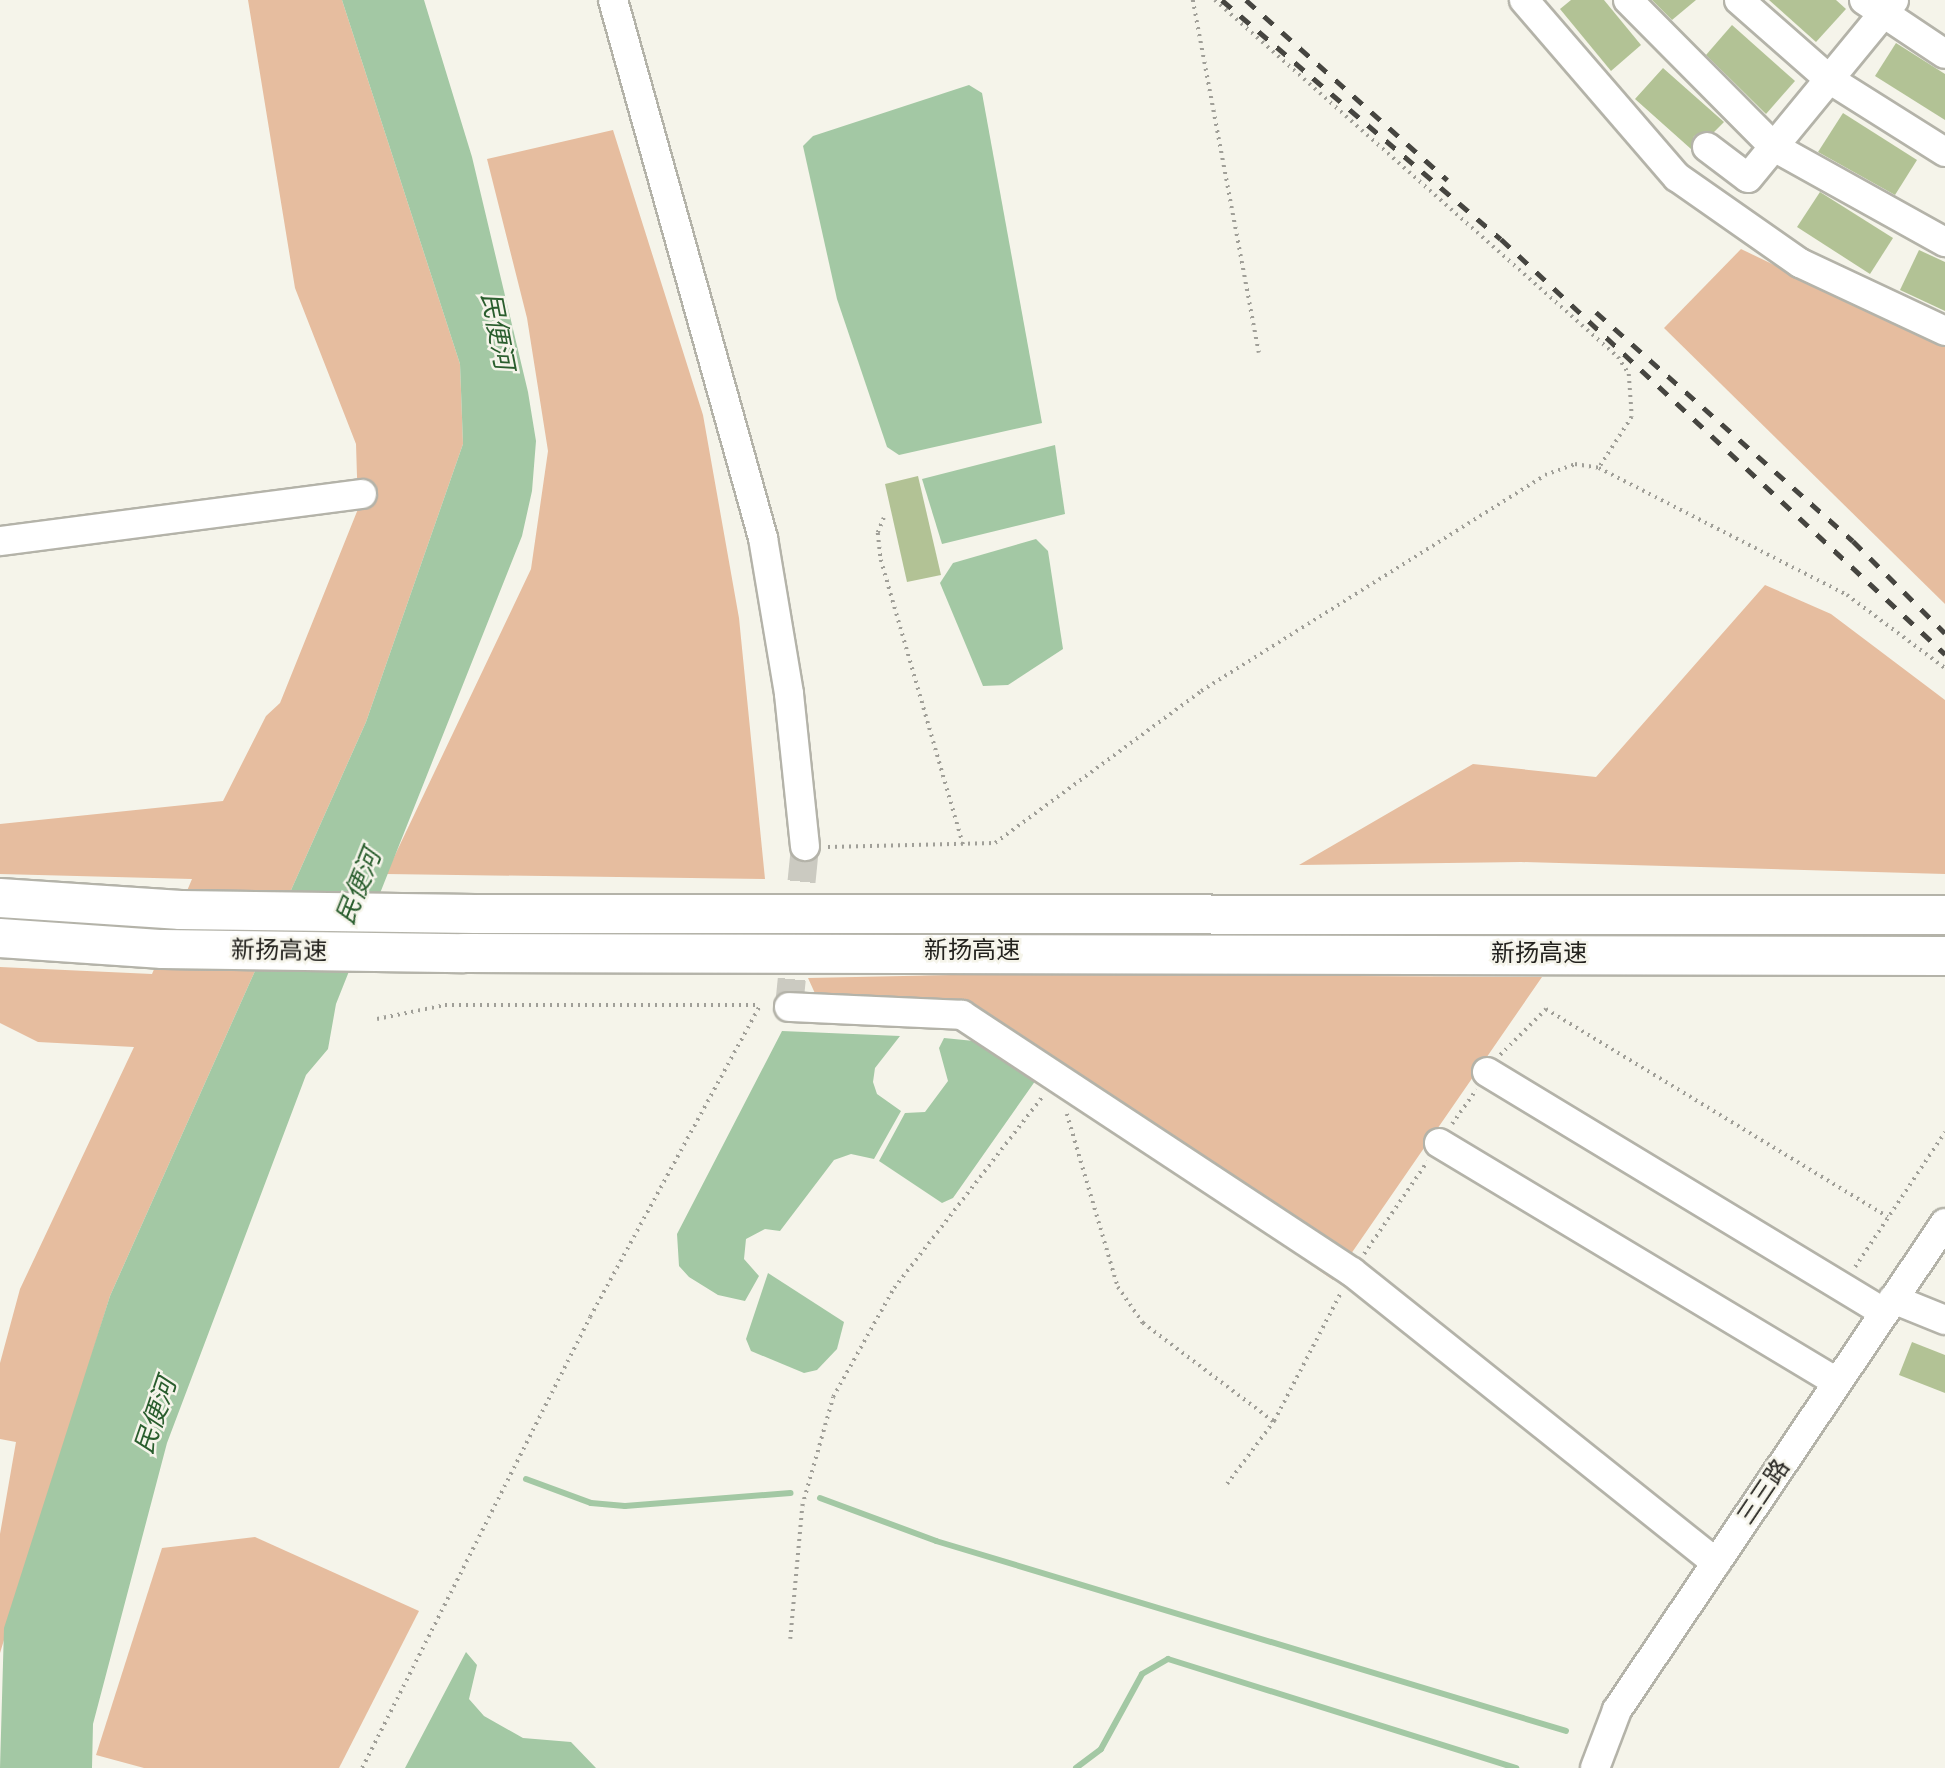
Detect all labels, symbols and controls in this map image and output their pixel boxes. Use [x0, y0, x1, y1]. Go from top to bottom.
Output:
water label: 民便河 [474, 290, 520, 372]
water label: 民便河 [330, 845, 388, 929]
street label: 新扬高速 [231, 936, 327, 966]
street label: 新扬高速 [924, 937, 1020, 965]
street label: 新扬高速 [1491, 940, 1587, 968]
water label: 民便河 [129, 1374, 183, 1458]
street label: 三三路 [1732, 1454, 1796, 1530]

